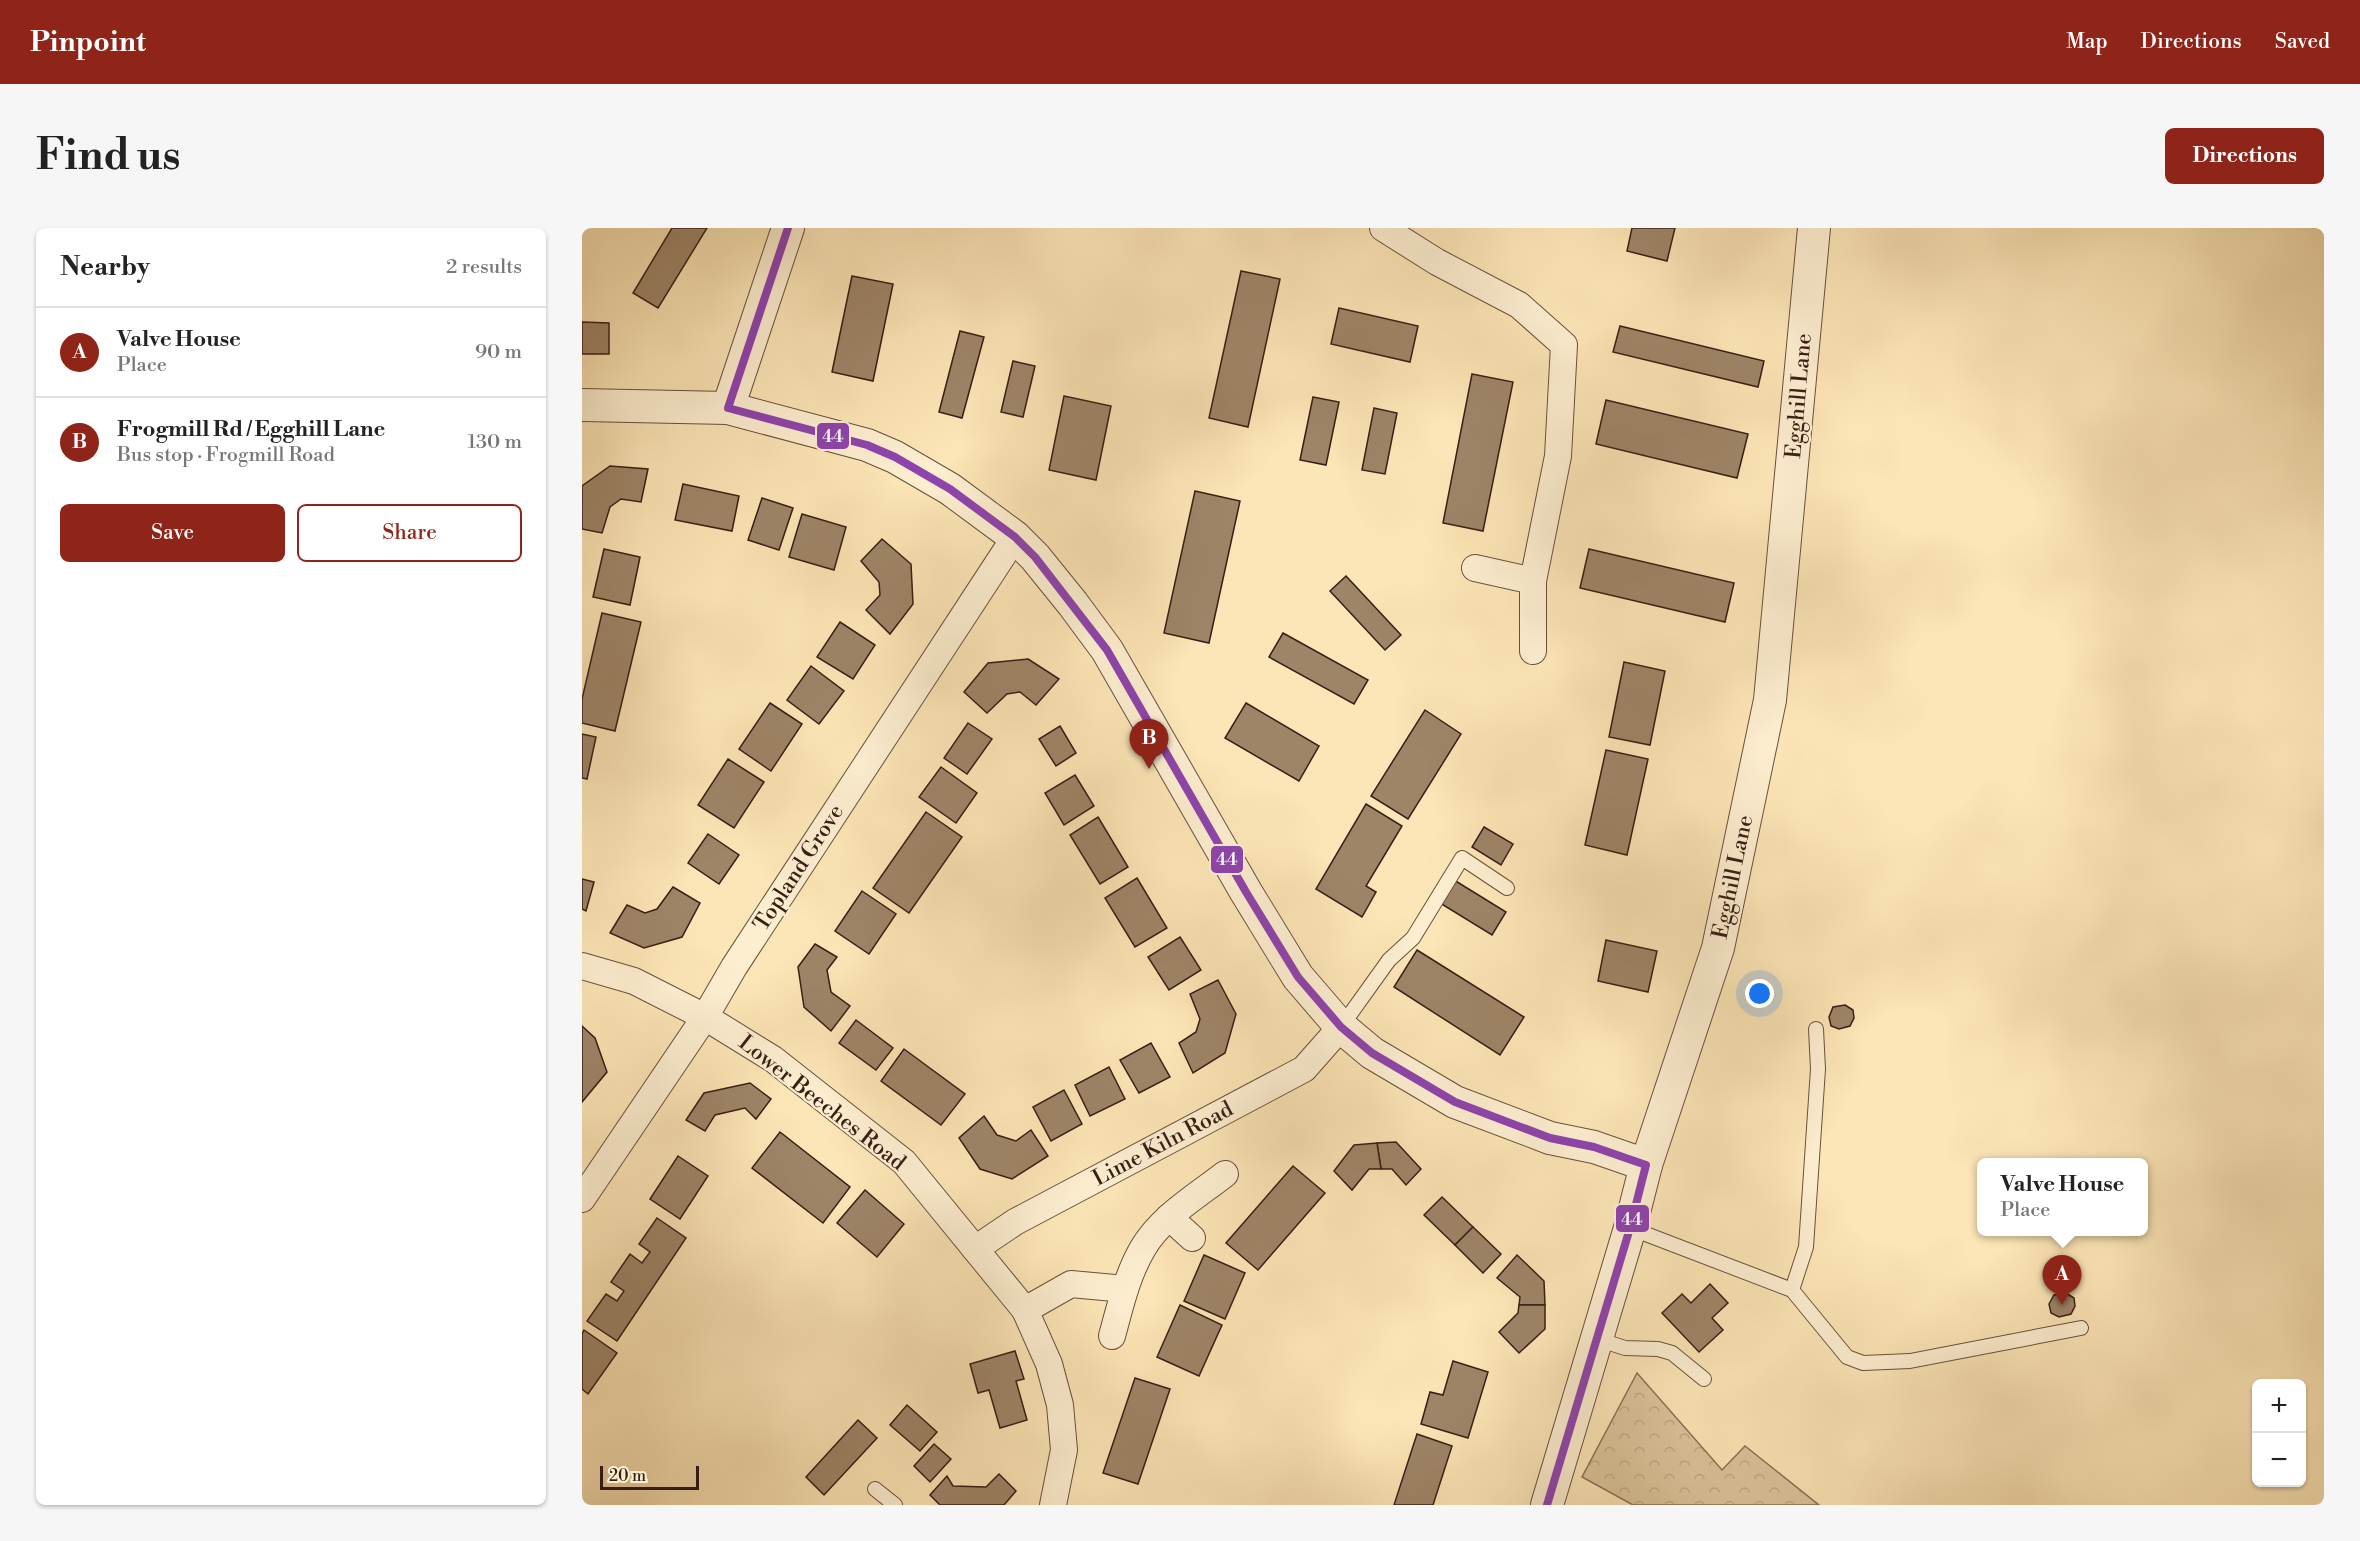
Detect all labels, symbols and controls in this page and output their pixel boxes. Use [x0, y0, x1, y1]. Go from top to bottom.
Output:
text: Pinpoint [30, 25, 146, 60]
text: Map [2066, 29, 2108, 55]
text: Directions [2141, 29, 2242, 55]
text: Saved [2275, 29, 2330, 55]
button: Directions [2165, 128, 2324, 184]
text: Find us [36, 130, 180, 183]
text: Nearby [60, 251, 150, 283]
text: 2 results [446, 255, 522, 280]
text: Valve House [117, 326, 241, 353]
street label: Egghill Lane [1780, 332, 1818, 460]
text: A [72, 340, 87, 365]
text: 90 m [475, 340, 522, 365]
text: Place [117, 353, 167, 378]
text: Frogmill Rd / Egghill Lane [117, 416, 385, 443]
line badge: 44 [816, 422, 850, 450]
text: 44 [822, 427, 844, 447]
text: B [72, 430, 87, 455]
text: 130 m [467, 430, 522, 455]
text: Bus stop · Frogmill Road [117, 443, 335, 468]
button: Save [60, 504, 285, 562]
button: Share [297, 504, 522, 562]
pin: B [1130, 720, 1168, 769]
street label: Topland Grove [748, 800, 850, 936]
street label: Egghill Lane [1707, 813, 1759, 941]
line badge: 44 [1210, 845, 1244, 874]
text: 44 [1216, 850, 1238, 870]
your location [1745, 979, 1774, 1008]
street label: Lower Beeches Road [733, 1029, 911, 1177]
street label: Lime Kiln Road [1088, 1095, 1238, 1192]
popup [1977, 1158, 2148, 1236]
text: Valve House [2001, 1171, 2124, 1198]
text: Place [2001, 1198, 2050, 1223]
line badge: 44 [1615, 1204, 1650, 1233]
text: 44 [1621, 1210, 1643, 1230]
pin: A [2042, 1256, 2082, 1305]
map controls [2252, 1379, 2306, 1487]
button: + [2252, 1379, 2306, 1433]
button: − [2252, 1433, 2306, 1487]
scale bar [600, 1463, 699, 1490]
text: 20 m [609, 1466, 646, 1486]

